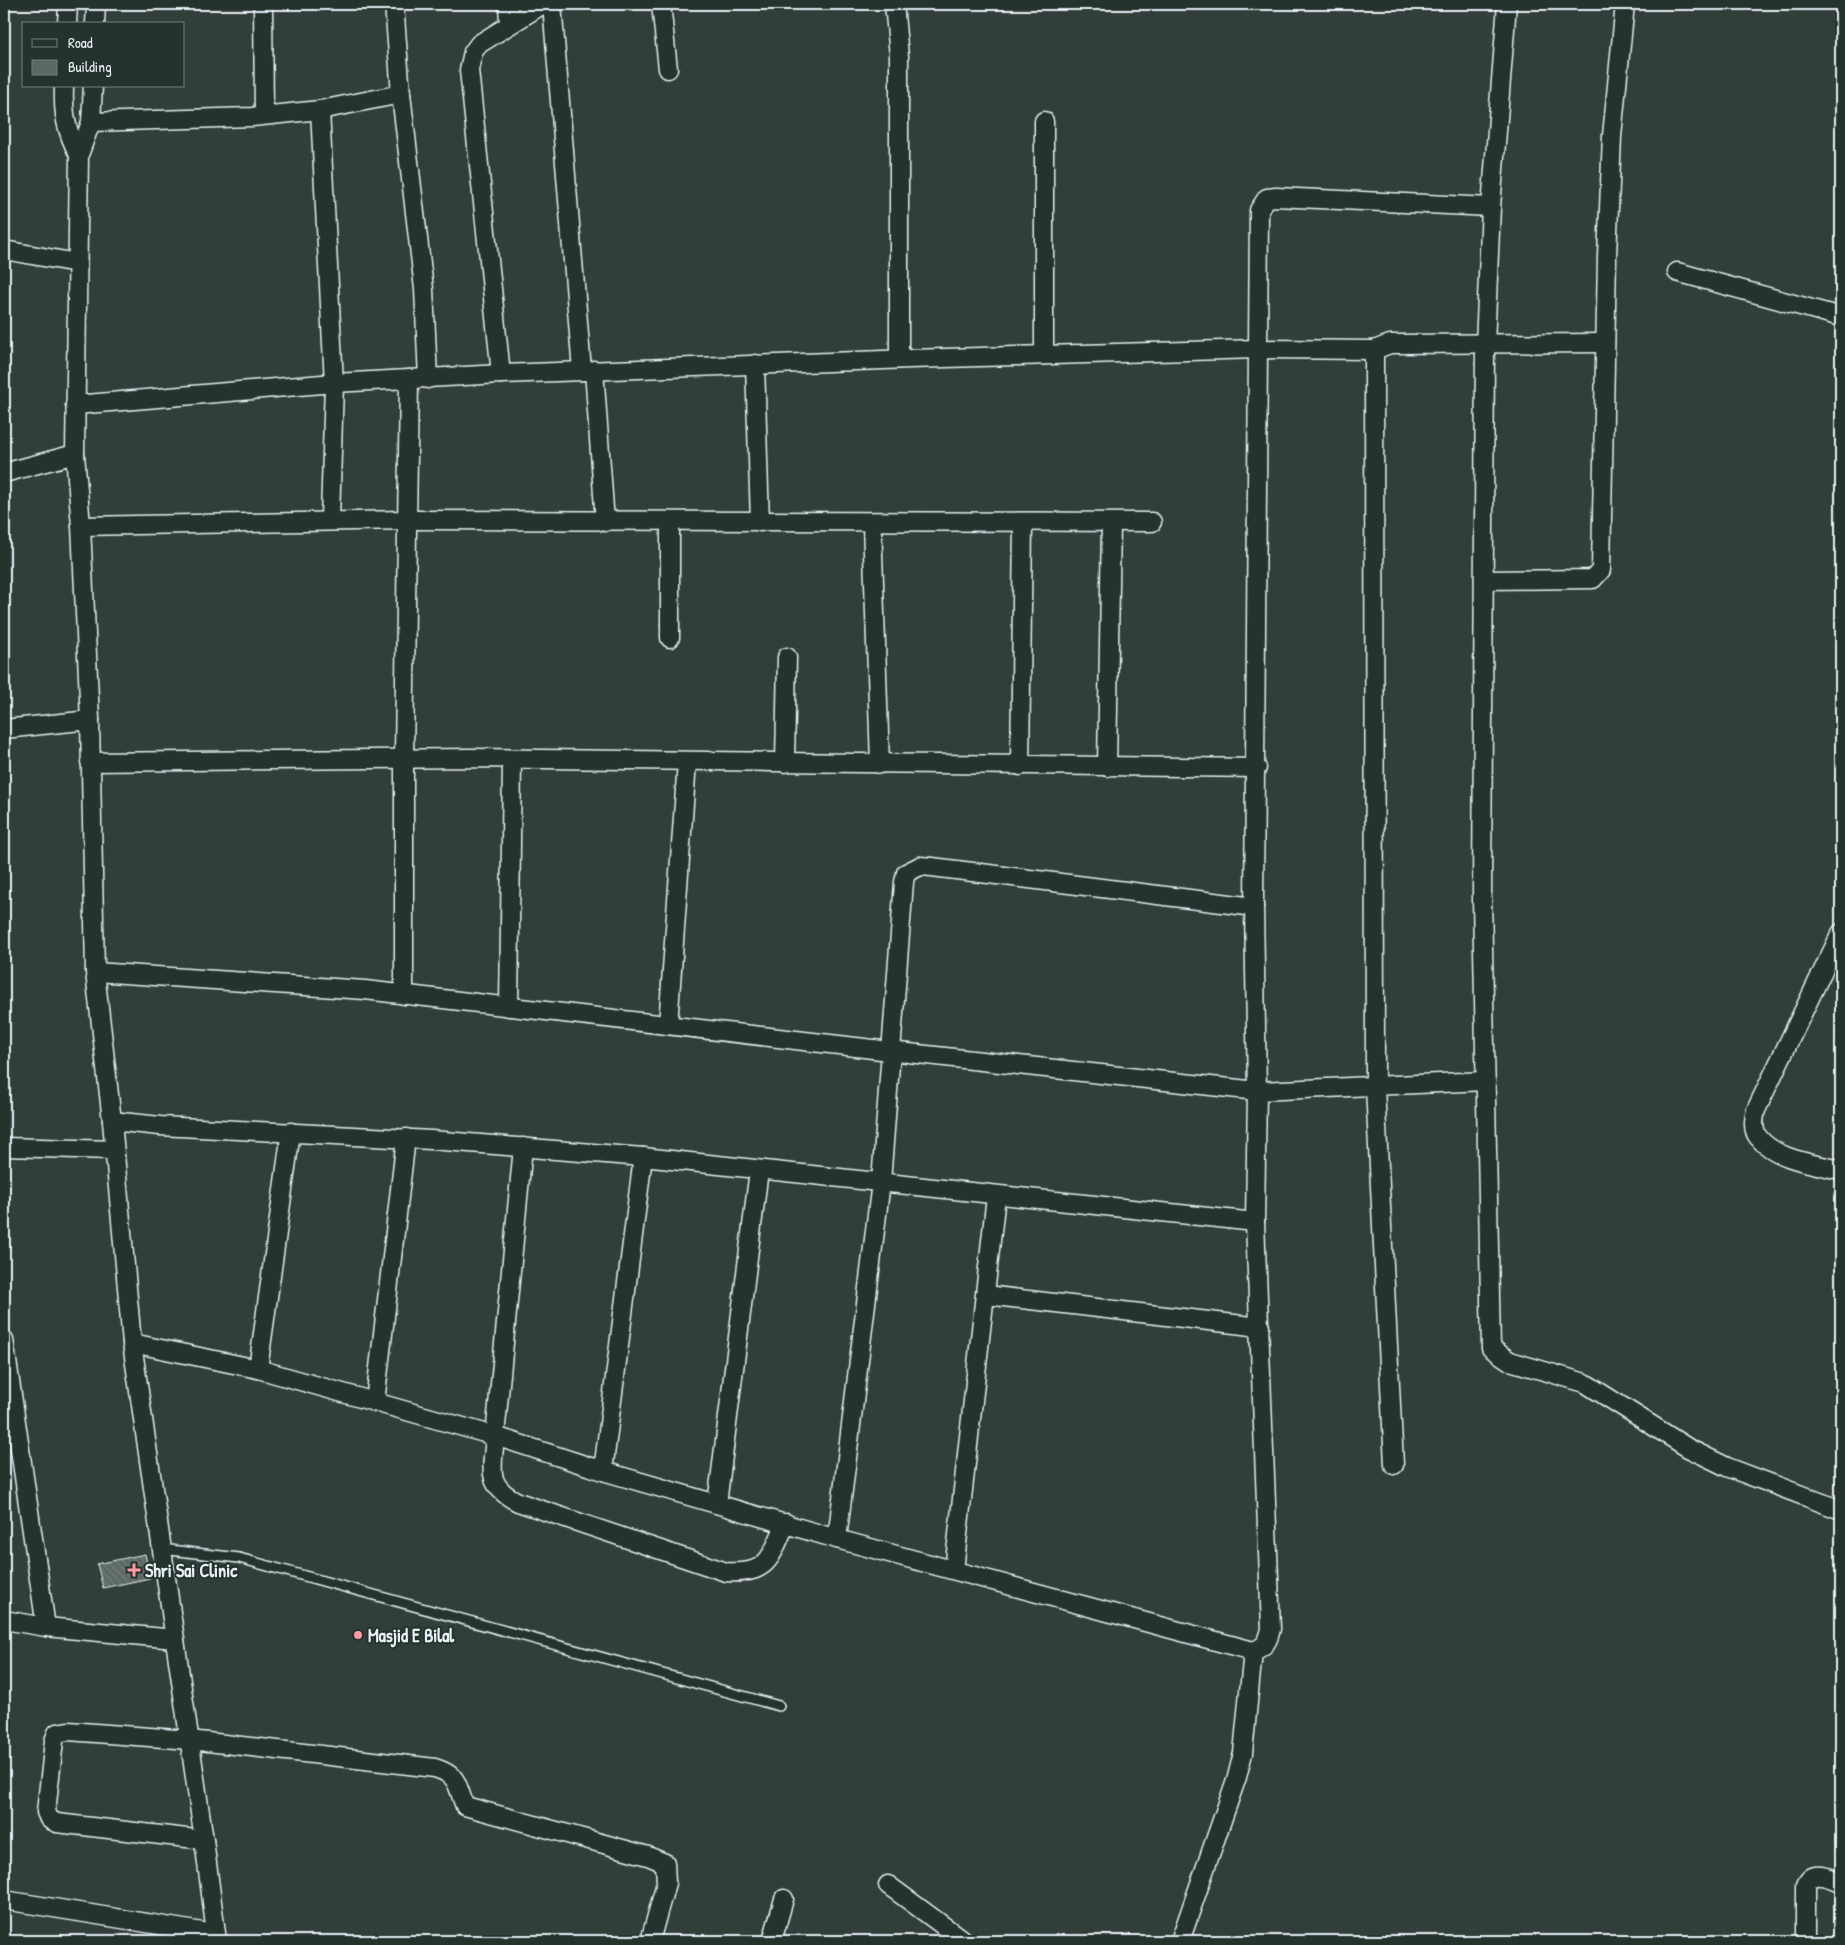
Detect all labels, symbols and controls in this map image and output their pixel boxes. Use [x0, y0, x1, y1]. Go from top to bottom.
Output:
legend [22, 22, 185, 88]
text: Road [68, 32, 93, 53]
text: Building [68, 56, 112, 77]
place label: Shri Sai Clinic [145, 1558, 238, 1583]
marker: Shri Sai Clinic [127, 1563, 141, 1577]
place label: Masjid E Bilal [368, 1623, 455, 1648]
marker: Masjid E Bilal [352, 1629, 364, 1641]

